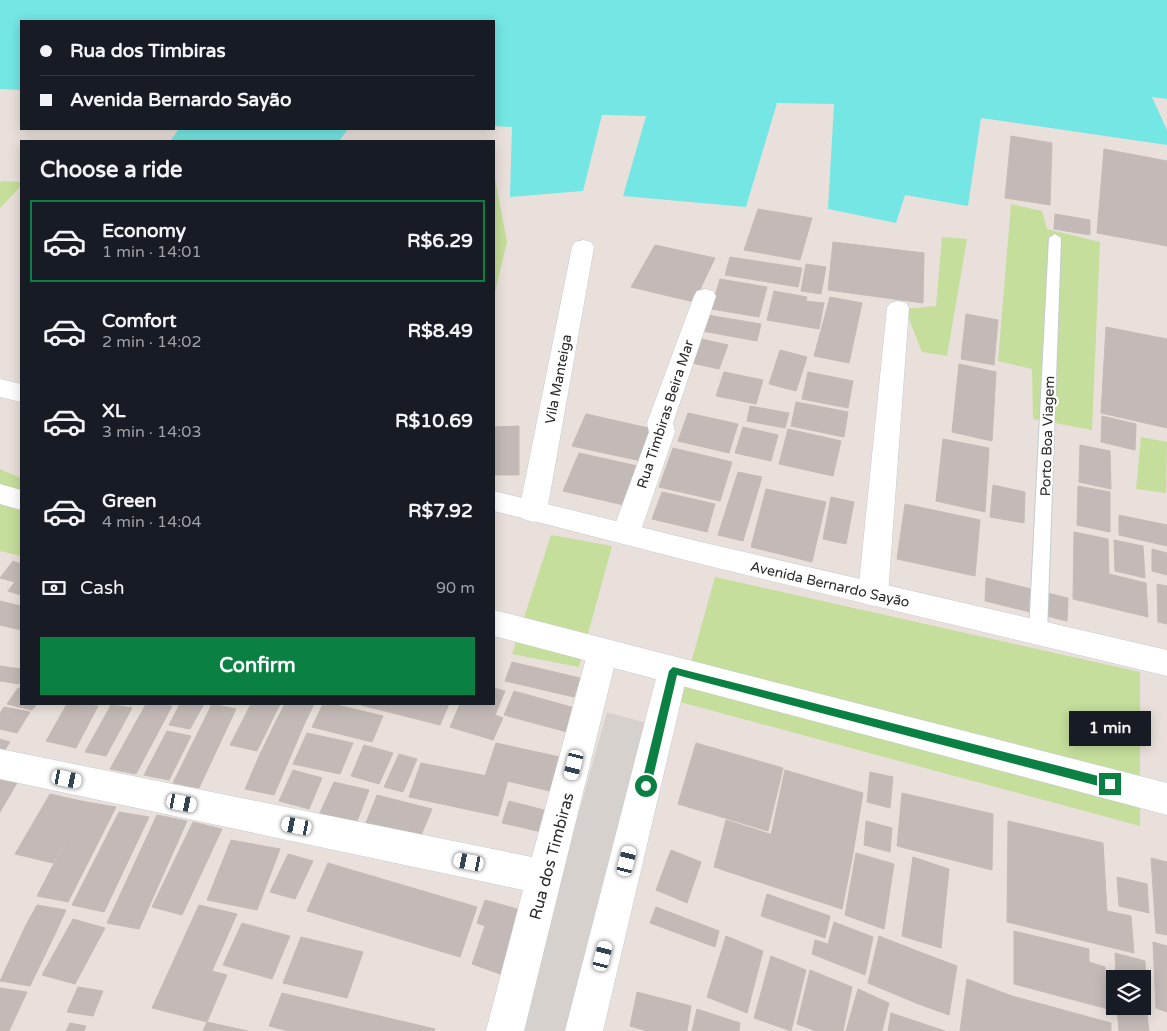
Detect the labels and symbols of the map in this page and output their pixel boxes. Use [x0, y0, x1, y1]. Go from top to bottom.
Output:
street label: Vila Manteiga [541, 333, 576, 425]
street label: Rua Timbiras Beira Mar [633, 337, 698, 491]
street label: Porto Boa Viagem [1037, 375, 1058, 497]
street label: Avenida Bernardo Sayão [748, 558, 911, 611]
callout: 1 min [1069, 712, 1151, 746]
car [563, 749, 584, 781]
car [50, 769, 83, 789]
route end [1099, 773, 1121, 795]
route start [635, 775, 657, 797]
street label: Rua dos Timbiras [525, 790, 579, 922]
car [165, 793, 198, 813]
car [280, 816, 313, 836]
car [616, 845, 637, 877]
car [452, 852, 485, 872]
car [592, 940, 613, 972]

